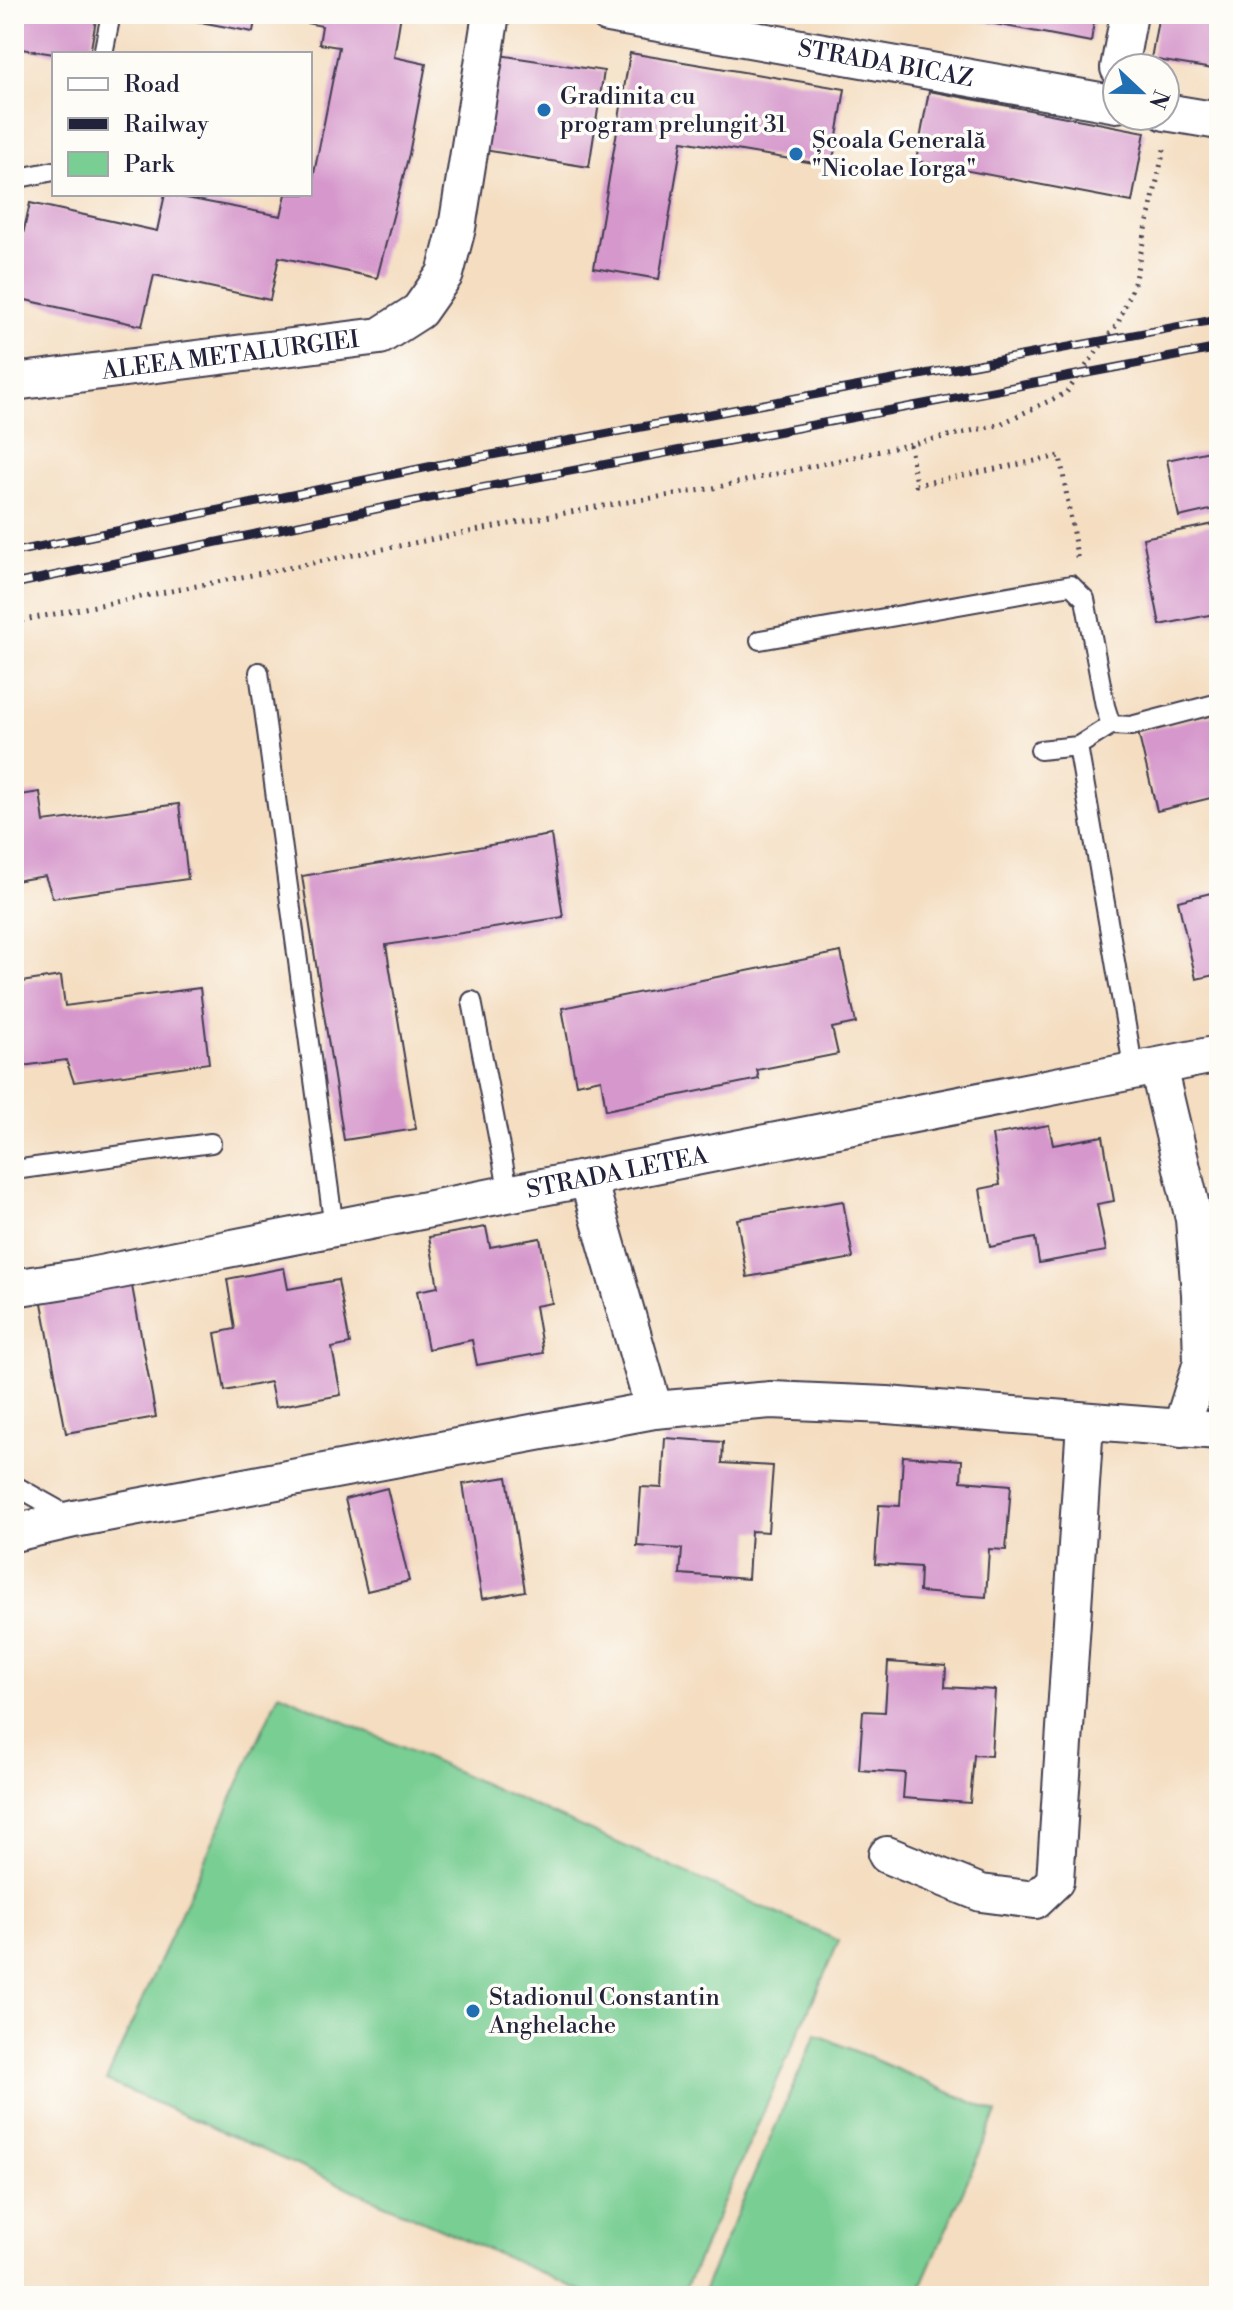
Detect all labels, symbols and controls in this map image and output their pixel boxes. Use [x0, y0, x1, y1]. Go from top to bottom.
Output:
street label: STRADA BICAZ [796, 34, 975, 94]
legend [52, 52, 312, 196]
north arrow [1101, 52, 1181, 132]
text: Road [124, 70, 180, 100]
place label: Gradinita cu program prelungit 31 [560, 82, 787, 140]
text: N [1142, 86, 1174, 113]
marker: Gradinita cu program prelungit 31 [535, 101, 553, 119]
text: Railway [124, 110, 209, 140]
place label: Școala Generală "Nicolae Iorga" [812, 126, 986, 184]
marker: Școala Generală "Nicolae Iorga" [787, 145, 805, 163]
text: Park [124, 150, 175, 180]
street label: ALEEA METALURGIEI [99, 325, 361, 387]
street label: STRADA LETEA [524, 1141, 711, 1206]
place label: Stadionul Constantin Anghelache [488, 1983, 720, 2041]
marker: Stadionul Constantin Anghelache [464, 2002, 482, 2020]

